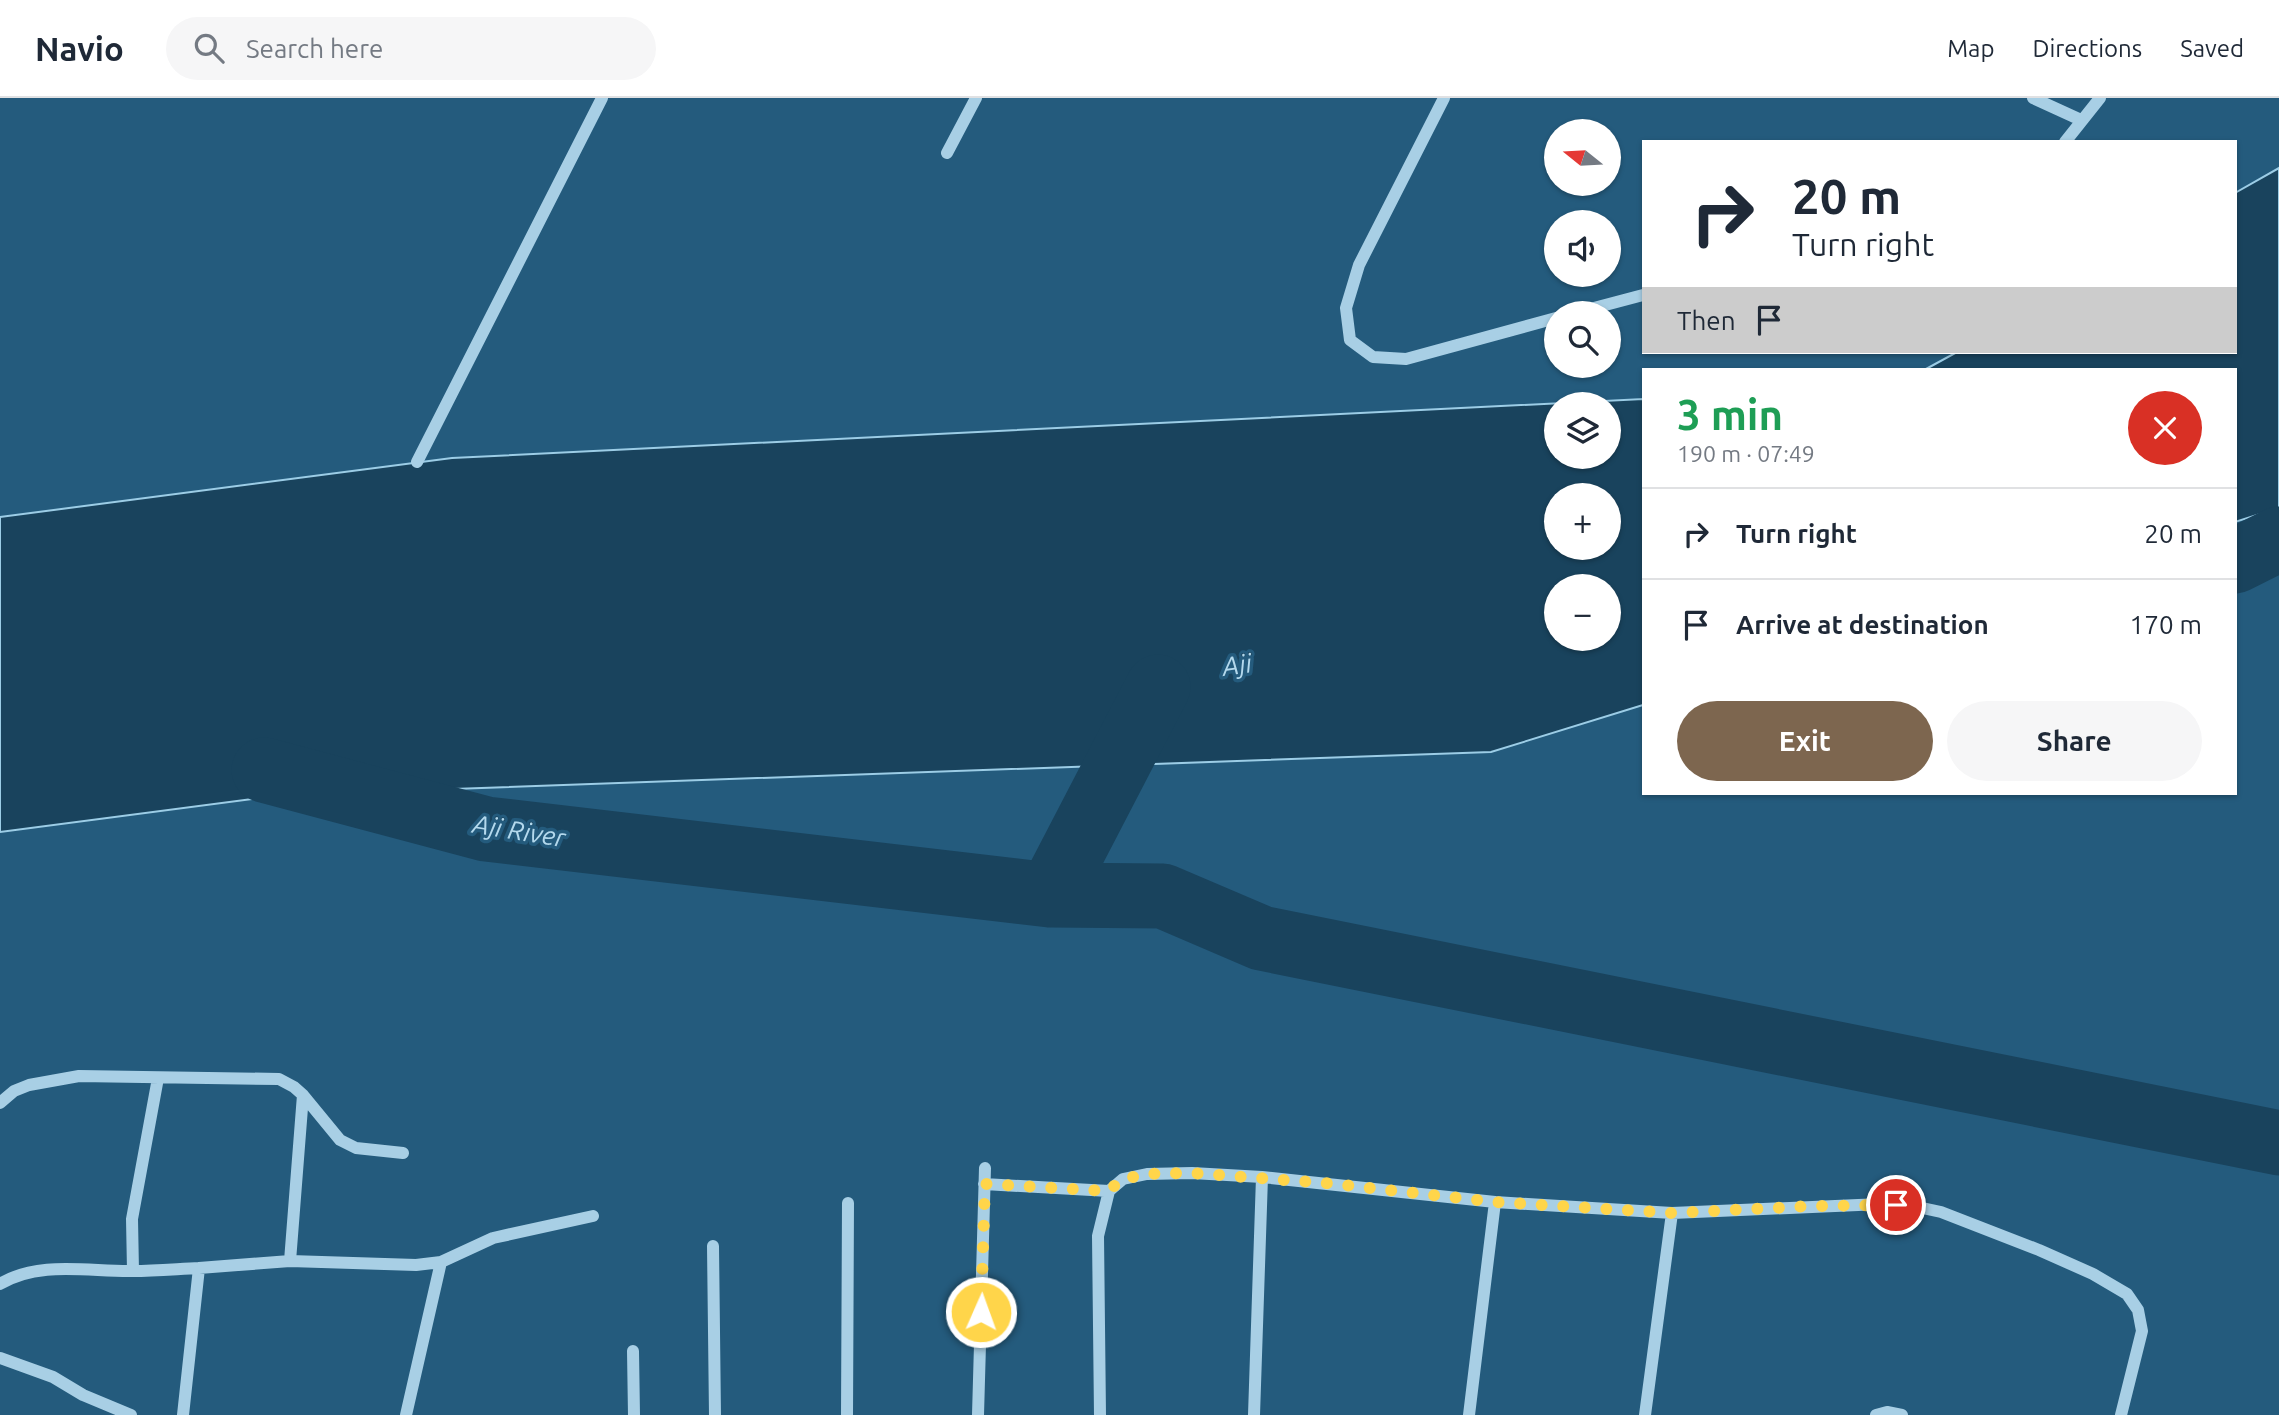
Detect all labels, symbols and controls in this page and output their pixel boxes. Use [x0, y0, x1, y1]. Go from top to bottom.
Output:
search box [166, 17, 656, 80]
icon: search [190, 29, 228, 67]
text: Navio [35, 30, 124, 67]
text: Search here [246, 34, 383, 63]
text: Map [1947, 35, 1994, 62]
text: Directions [2032, 35, 2142, 62]
text: Saved [2180, 35, 2244, 62]
north arrow [1544, 119, 1620, 196]
map controls [1544, 119, 1621, 651]
icon: right [1677, 168, 1768, 259]
text: 20 m [1792, 168, 1901, 223]
button: sound [1544, 210, 1621, 287]
text: Turn right [1792, 226, 1934, 262]
button: search [1544, 301, 1621, 378]
icon: arrive [1750, 301, 1788, 339]
text: Then [1677, 306, 1736, 335]
text: 3 min [1677, 391, 1783, 438]
button: close [2128, 391, 2202, 465]
button: layers [1544, 392, 1621, 469]
text: 190 m · 07:49 [1677, 441, 1815, 466]
button: + [1544, 483, 1621, 560]
icon: right [1677, 515, 1715, 553]
text: Turn right [1736, 519, 1857, 548]
text: 20 m [2144, 519, 2202, 548]
button: − [1544, 574, 1621, 651]
icon: arrive [1677, 606, 1715, 644]
text: Arrive at destination [1736, 610, 1989, 639]
text: 170 m [2130, 610, 2202, 639]
water label: Aji [1218, 648, 1255, 681]
button: Exit [1677, 701, 1933, 781]
button: Share [1947, 701, 2202, 781]
water label: Aji River [469, 809, 569, 852]
pin [1866, 1175, 1926, 1235]
icon: arrive [1877, 1186, 1915, 1224]
position arrow [944, 1275, 1018, 1349]

